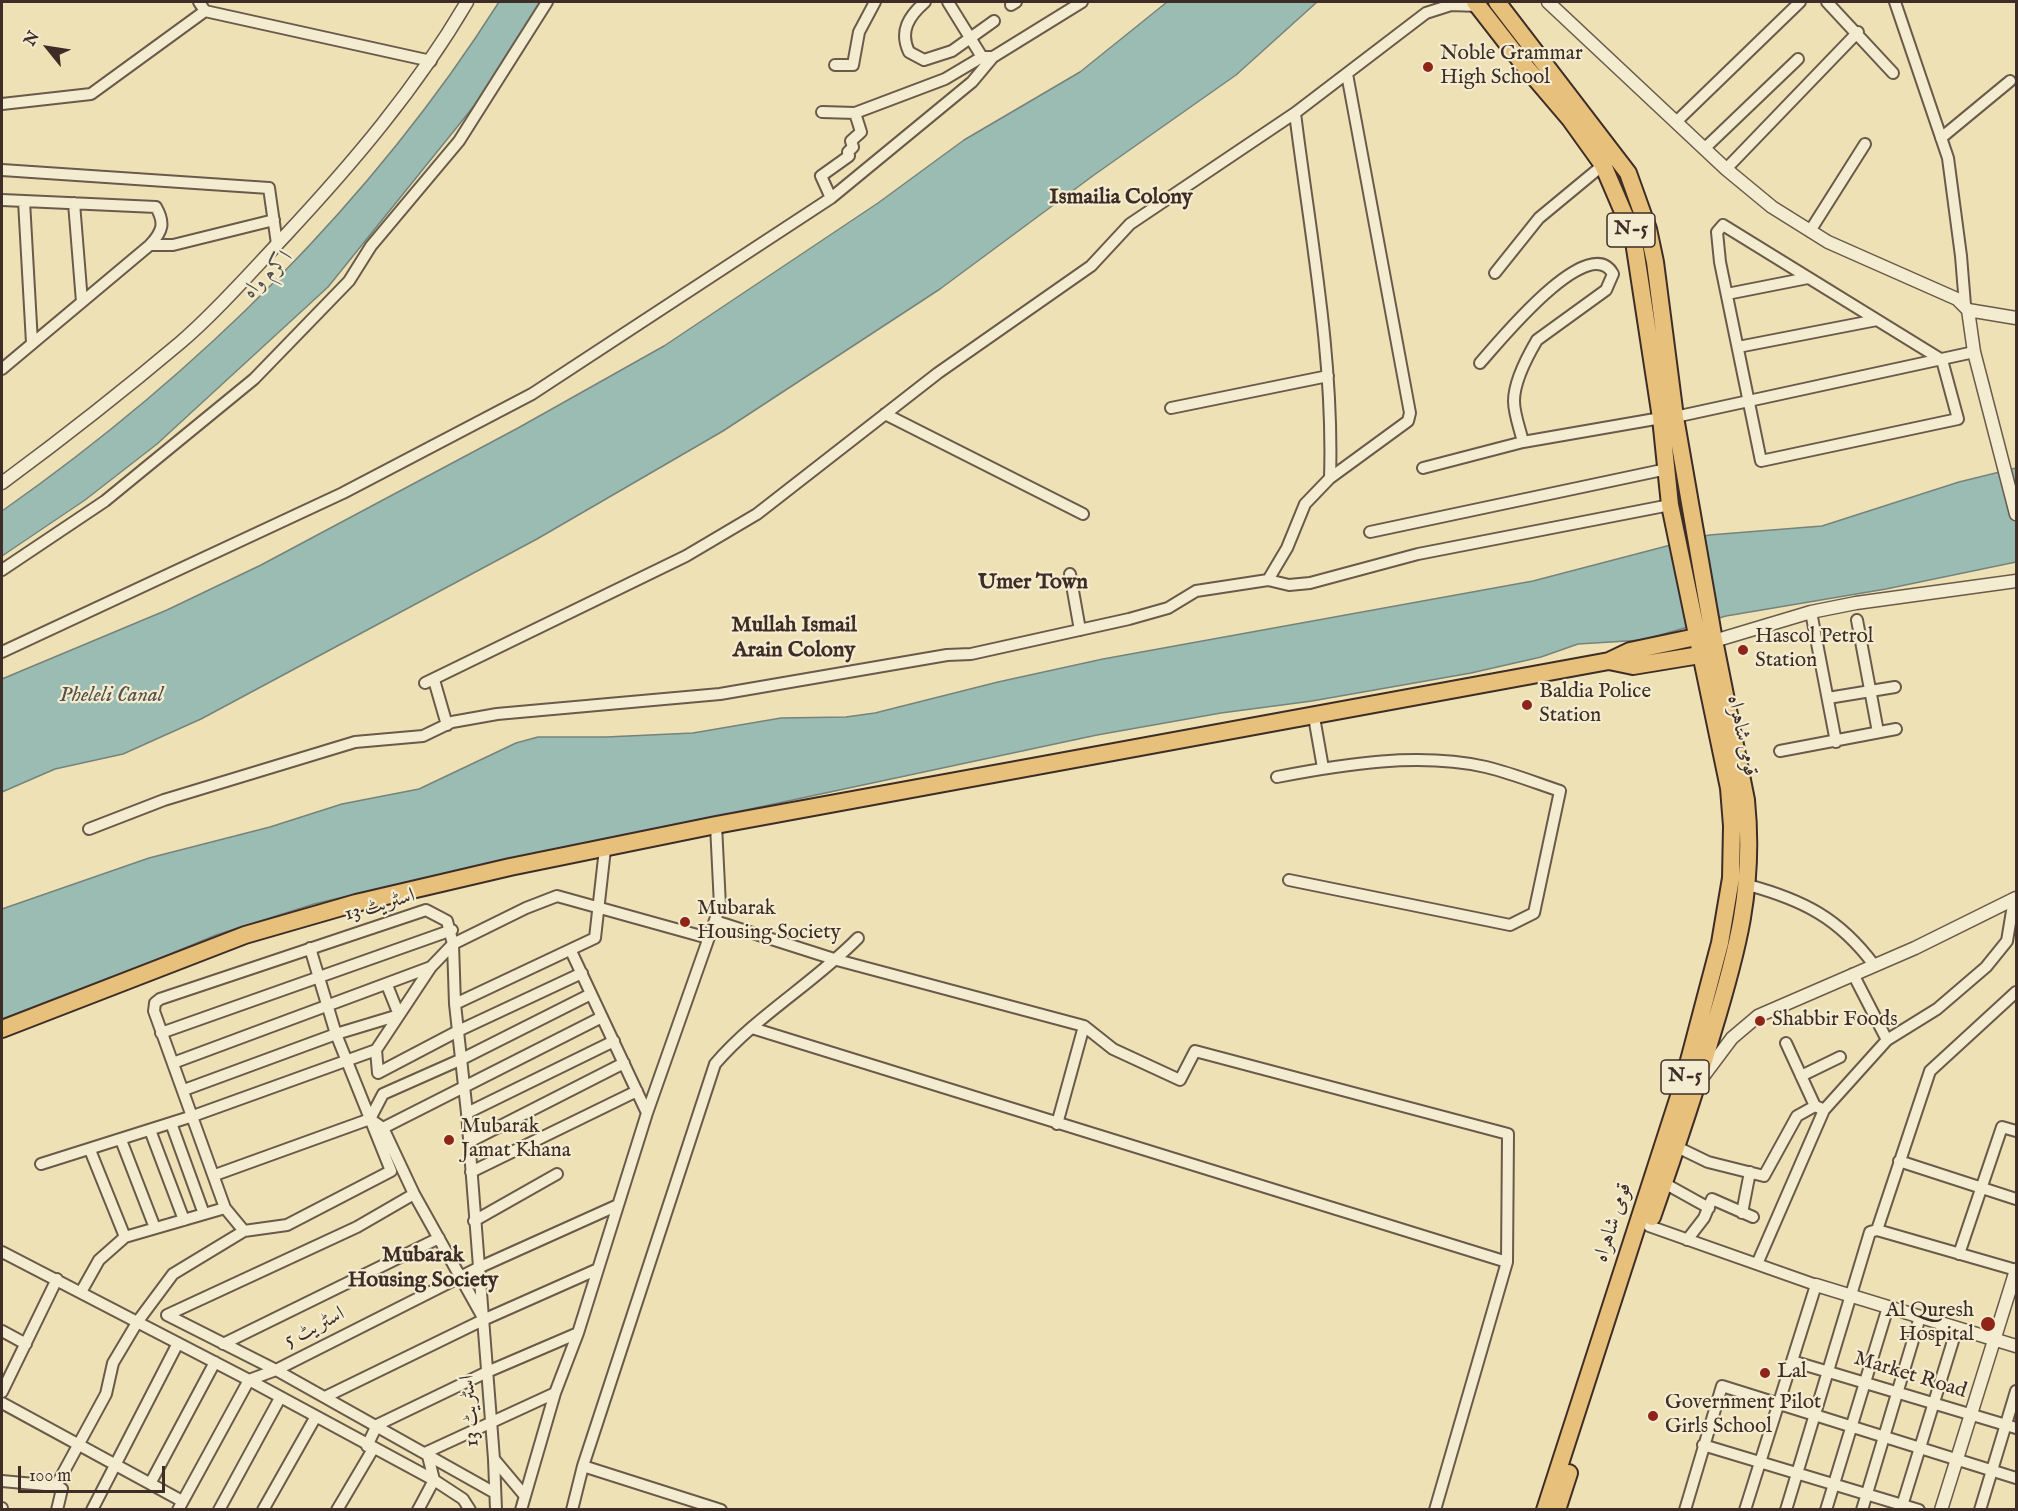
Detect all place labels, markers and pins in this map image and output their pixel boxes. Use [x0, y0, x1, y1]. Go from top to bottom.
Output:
place label: Noble Grammar High School [1440, 42, 1583, 92]
marker: Noble Grammar High School [1421, 60, 1435, 74]
place label: Hascol Petrol Station [1755, 625, 1873, 675]
marker: Hascol Petrol Station [1736, 643, 1750, 657]
place label: Baldia Police Station [1539, 680, 1651, 730]
marker: Baldia Police Station [1520, 698, 1534, 712]
place label: Mubarak Housing Society [697, 897, 841, 947]
marker: Mubarak Housing Society [678, 915, 692, 929]
place label: Shabbir Foods [1772, 1008, 1898, 1034]
marker: Shabbir Foods [1753, 1014, 1767, 1028]
place label: Mubarak Jamat Khana [461, 1115, 571, 1165]
marker: Mubarak Jamat Khana [442, 1133, 456, 1147]
place label: Al Quresh Hospital [1885, 1299, 1974, 1349]
marker: Al Quresh Hospital [1979, 1315, 1997, 1333]
place label: Lal [1777, 1360, 1807, 1386]
marker: Lal [1758, 1366, 1772, 1380]
place label: Government Pilot Girls School [1665, 1391, 1821, 1441]
marker: Government Pilot Girls School [1646, 1409, 1660, 1423]

